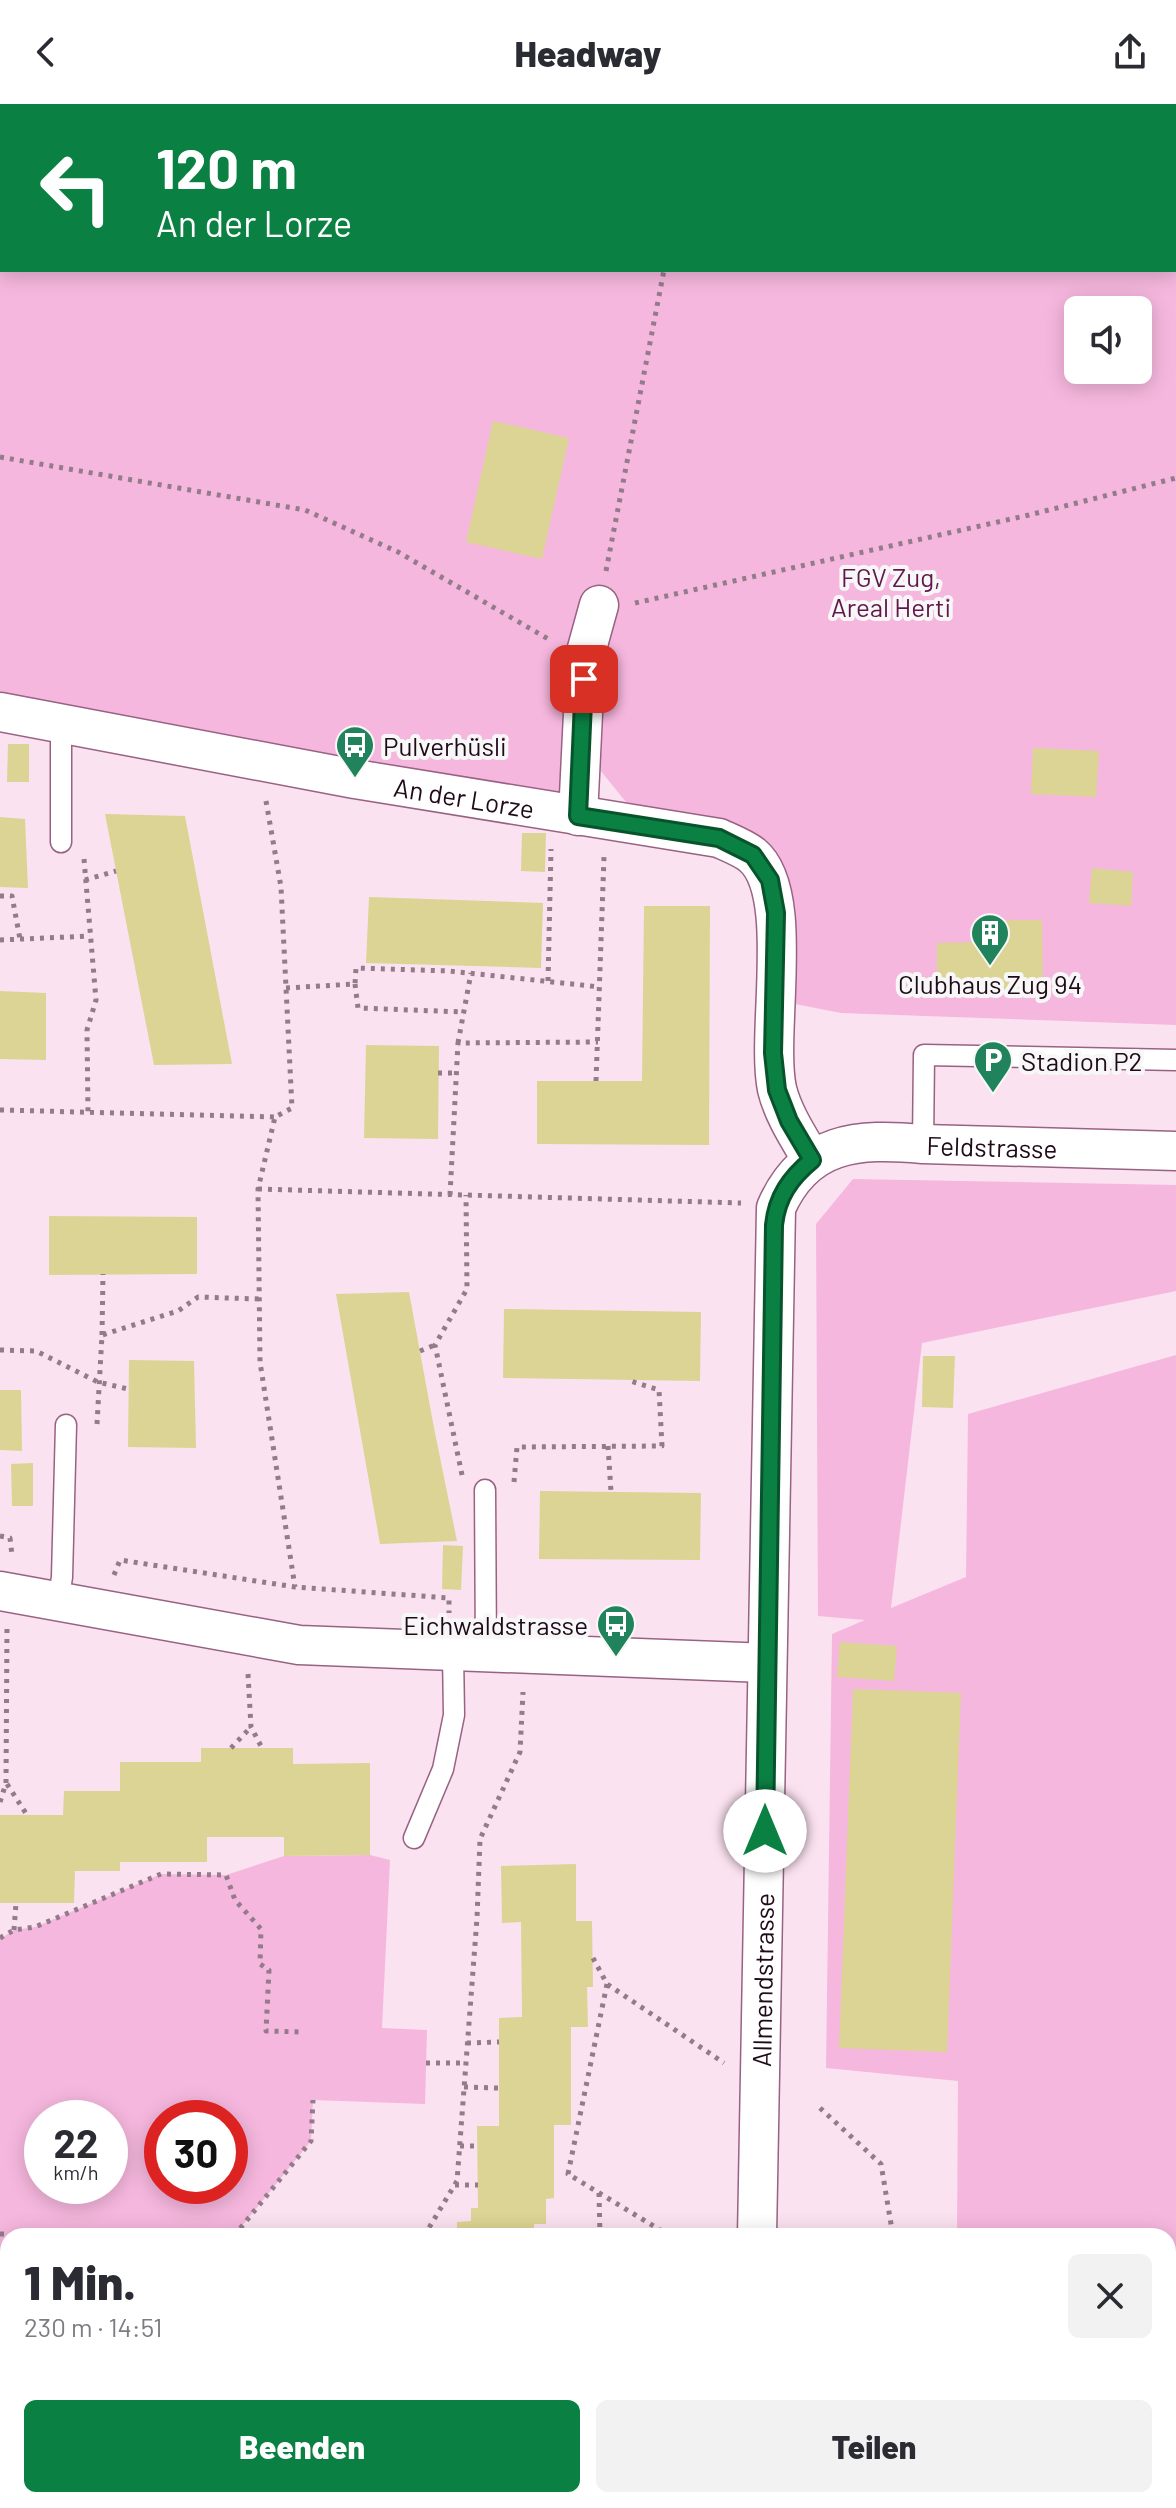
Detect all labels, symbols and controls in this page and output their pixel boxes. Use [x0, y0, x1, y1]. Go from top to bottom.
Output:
icon: back [24, 30, 68, 74]
icon: share [1108, 30, 1152, 74]
text: Headway [515, 31, 661, 74]
text: 120 m [156, 133, 297, 200]
icon: left [24, 136, 128, 240]
text: An der Lorze [156, 201, 352, 244]
map controls [1064, 296, 1152, 384]
button: sound [1064, 296, 1152, 384]
park label: FGV Zug, Areal Herti [831, 561, 951, 622]
pin [550, 645, 618, 713]
icon: arrive [562, 657, 606, 701]
bus stop icon: Pulverhüsli [334, 724, 376, 779]
place label: Pulverhüsli [383, 730, 507, 761]
street label: An der Lorze [392, 770, 537, 823]
building icon: Clubhaus Zug 94 [969, 912, 1011, 967]
place label: Clubhaus Zug 94 [898, 968, 1082, 999]
parking icon: Stadion P2 [972, 1039, 1014, 1094]
place label: Stadion P2 [1021, 1045, 1142, 1076]
street label: Feldstrasse [926, 1129, 1058, 1163]
bus stop icon: Eichwaldstrasse [595, 1603, 637, 1658]
place label: Eichwaldstrasse [403, 1609, 588, 1640]
position arrow [723, 1789, 807, 1873]
street label: Allmendstrasse [745, 1893, 779, 2067]
speed limit sign: 30 [144, 2100, 248, 2204]
text: 22 [54, 2118, 98, 2166]
text: km/h [53, 2160, 99, 2184]
text: 1 Min. [24, 2252, 136, 2310]
button: close [1068, 2254, 1152, 2338]
text: 230 m · 14:51 [24, 2311, 162, 2342]
button: Beenden [24, 2400, 580, 2492]
button: Teilen [596, 2400, 1152, 2492]

